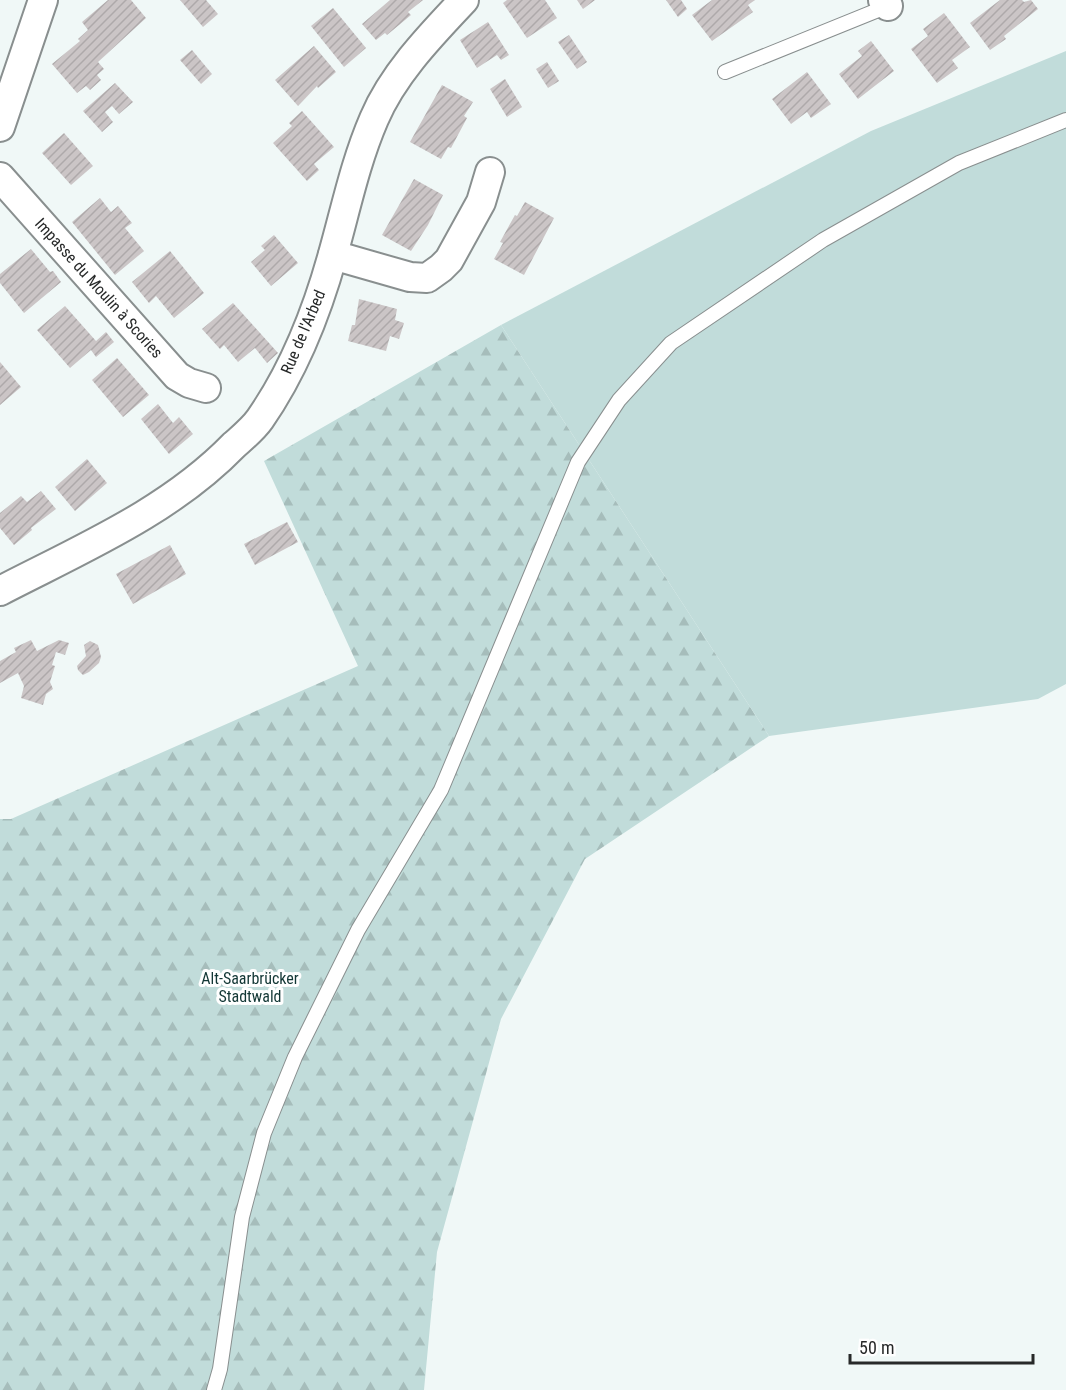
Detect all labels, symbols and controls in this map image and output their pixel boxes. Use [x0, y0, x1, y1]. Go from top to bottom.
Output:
street label: Impasse du Moulin à Scories [31, 214, 167, 362]
street label: Rue de l'Arbed [277, 287, 329, 377]
park label: Alt-Saarbrücker Stadtwald [201, 969, 299, 1006]
scale bar [850, 1327, 1033, 1365]
text: 50 m [859, 1337, 894, 1358]

